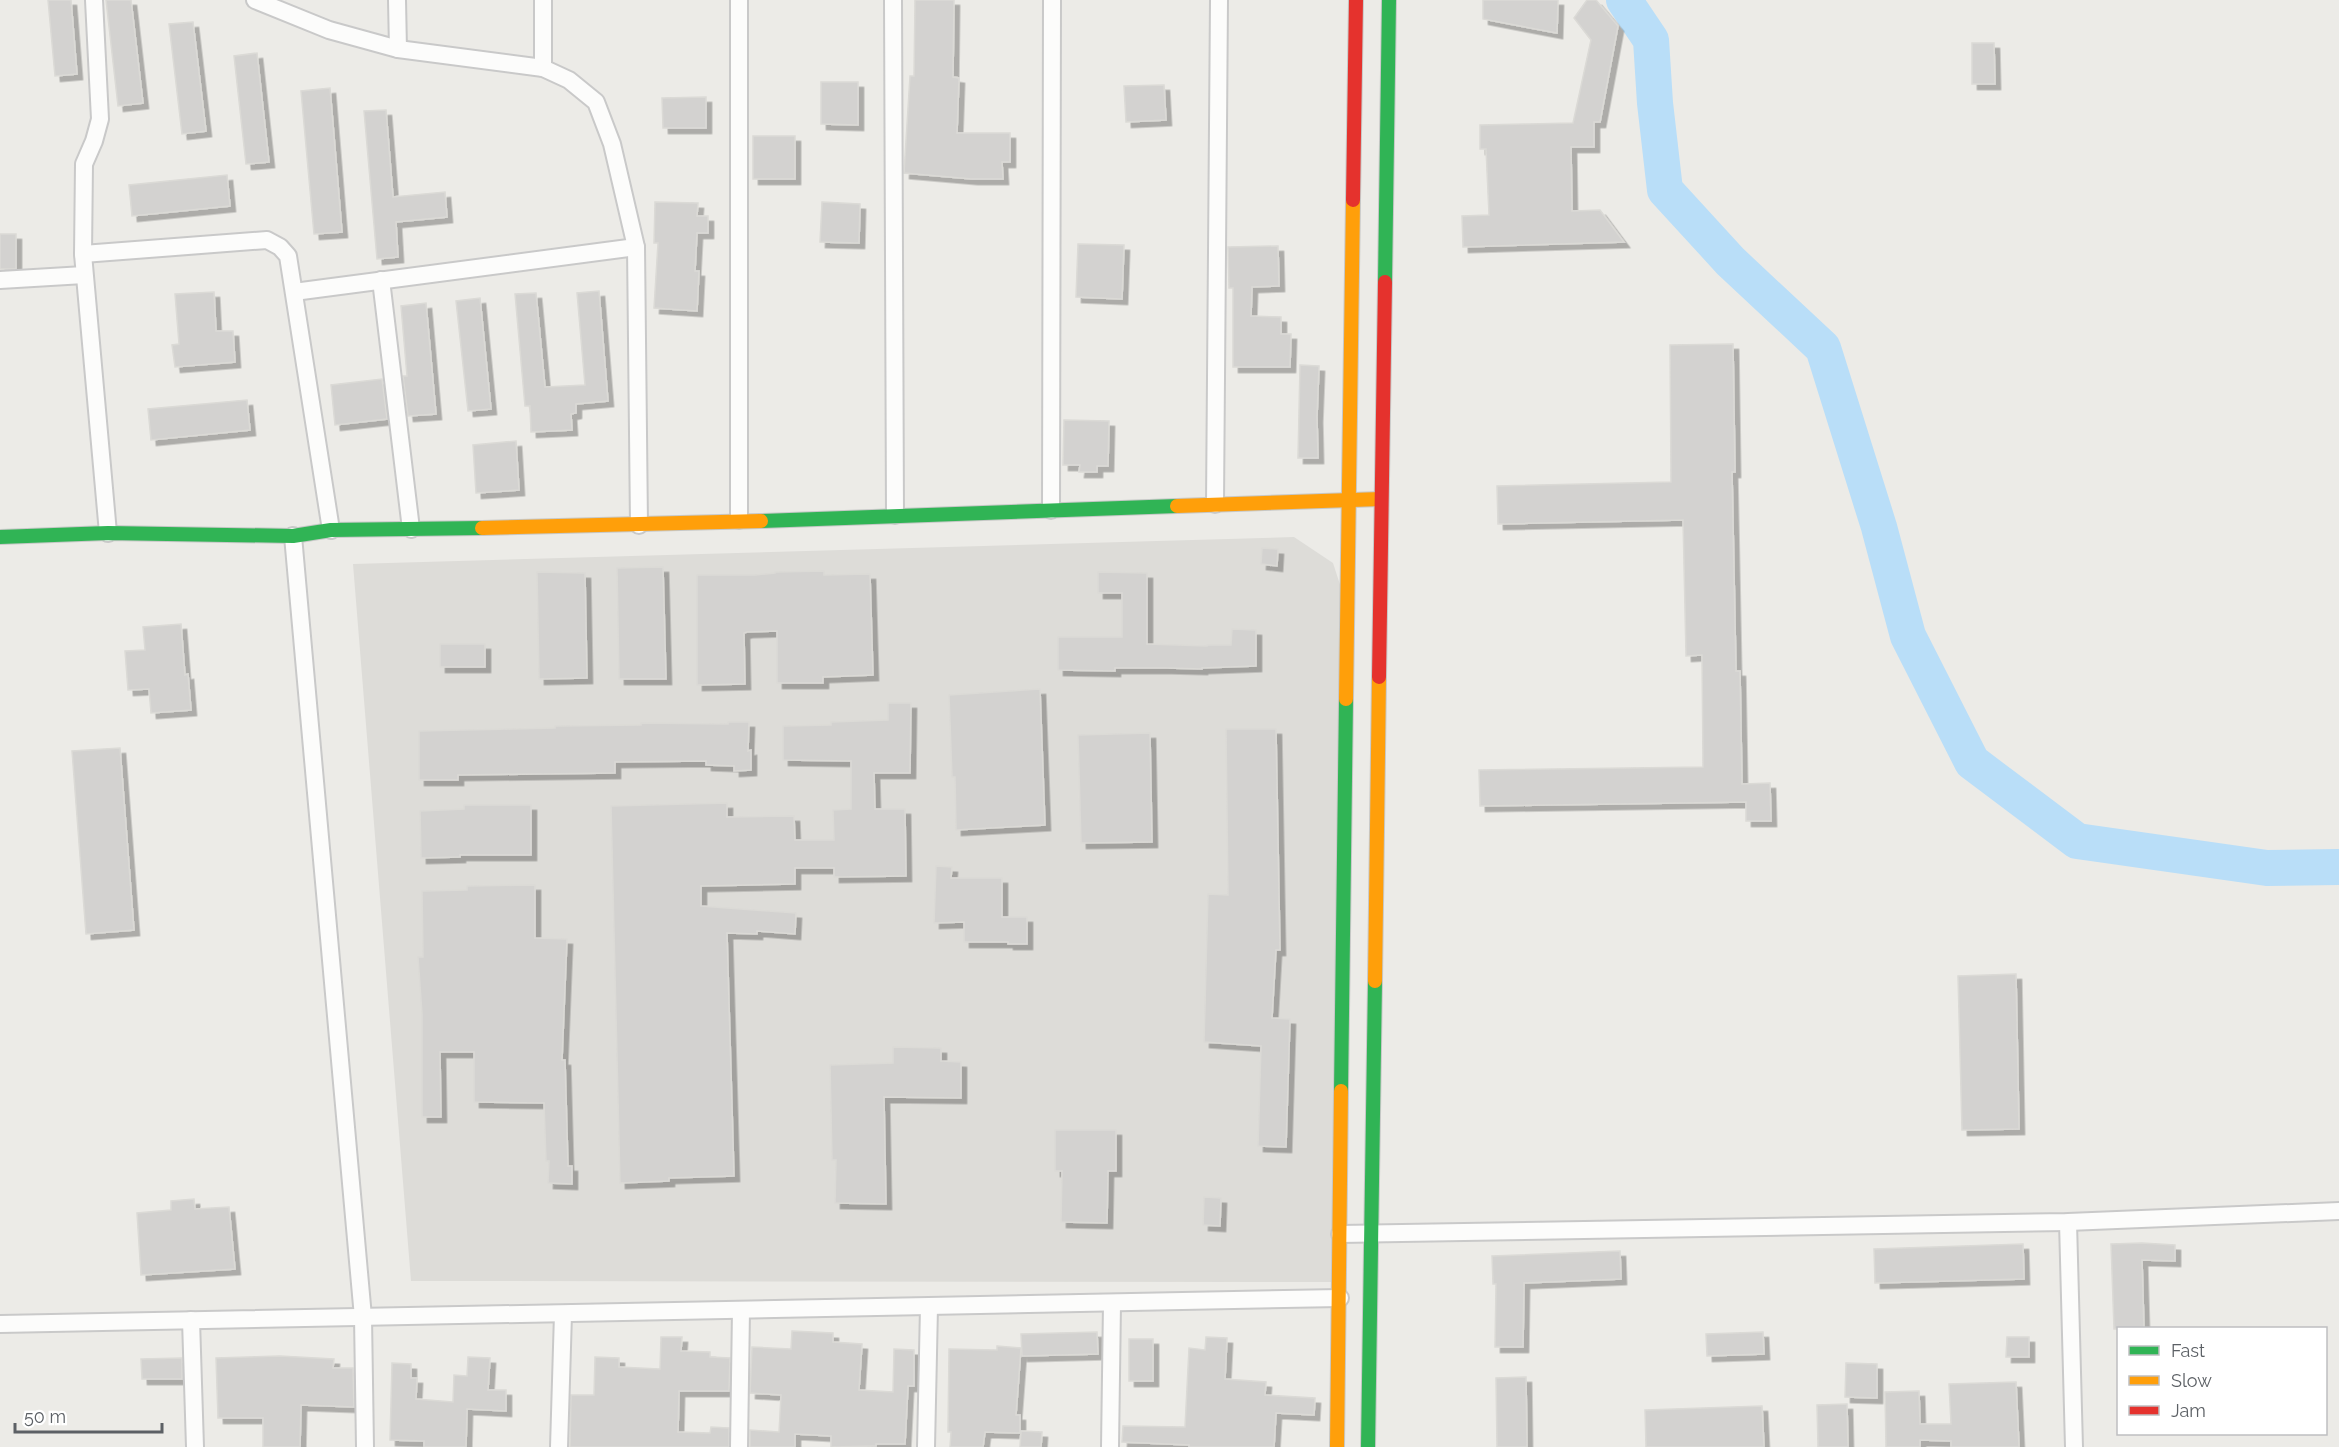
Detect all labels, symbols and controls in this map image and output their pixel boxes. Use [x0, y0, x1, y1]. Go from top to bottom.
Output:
legend [2117, 1327, 2327, 1435]
text: Fast [2171, 1340, 2205, 1361]
text: Slow [2171, 1370, 2212, 1391]
scale bar [15, 1396, 162, 1434]
text: Jam [2171, 1400, 2206, 1421]
text: 50 m [24, 1406, 66, 1427]

